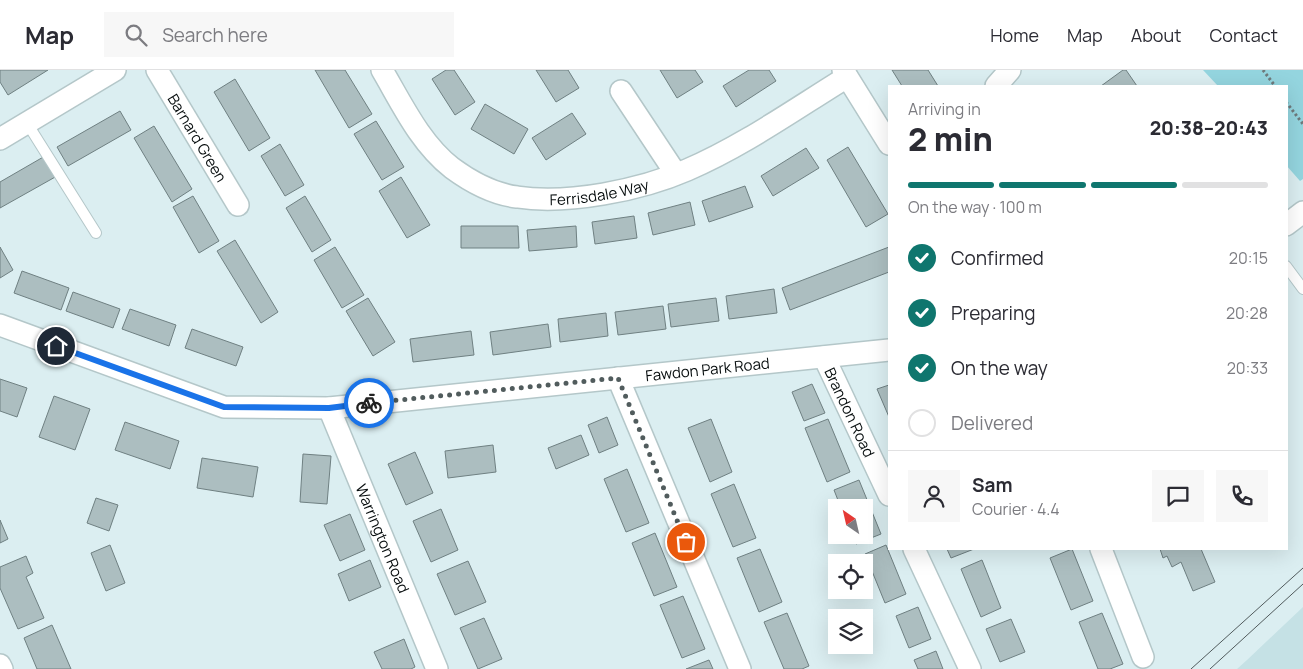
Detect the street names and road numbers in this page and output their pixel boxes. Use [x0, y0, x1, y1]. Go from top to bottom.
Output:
street label: Barnard Green [163, 90, 232, 186]
street label: Ferrisdale Way [549, 174, 651, 210]
street label: Fawdon Park Road [644, 352, 771, 386]
street label: Brandon Road [820, 364, 880, 460]
street label: Warrington Road [351, 481, 415, 596]

